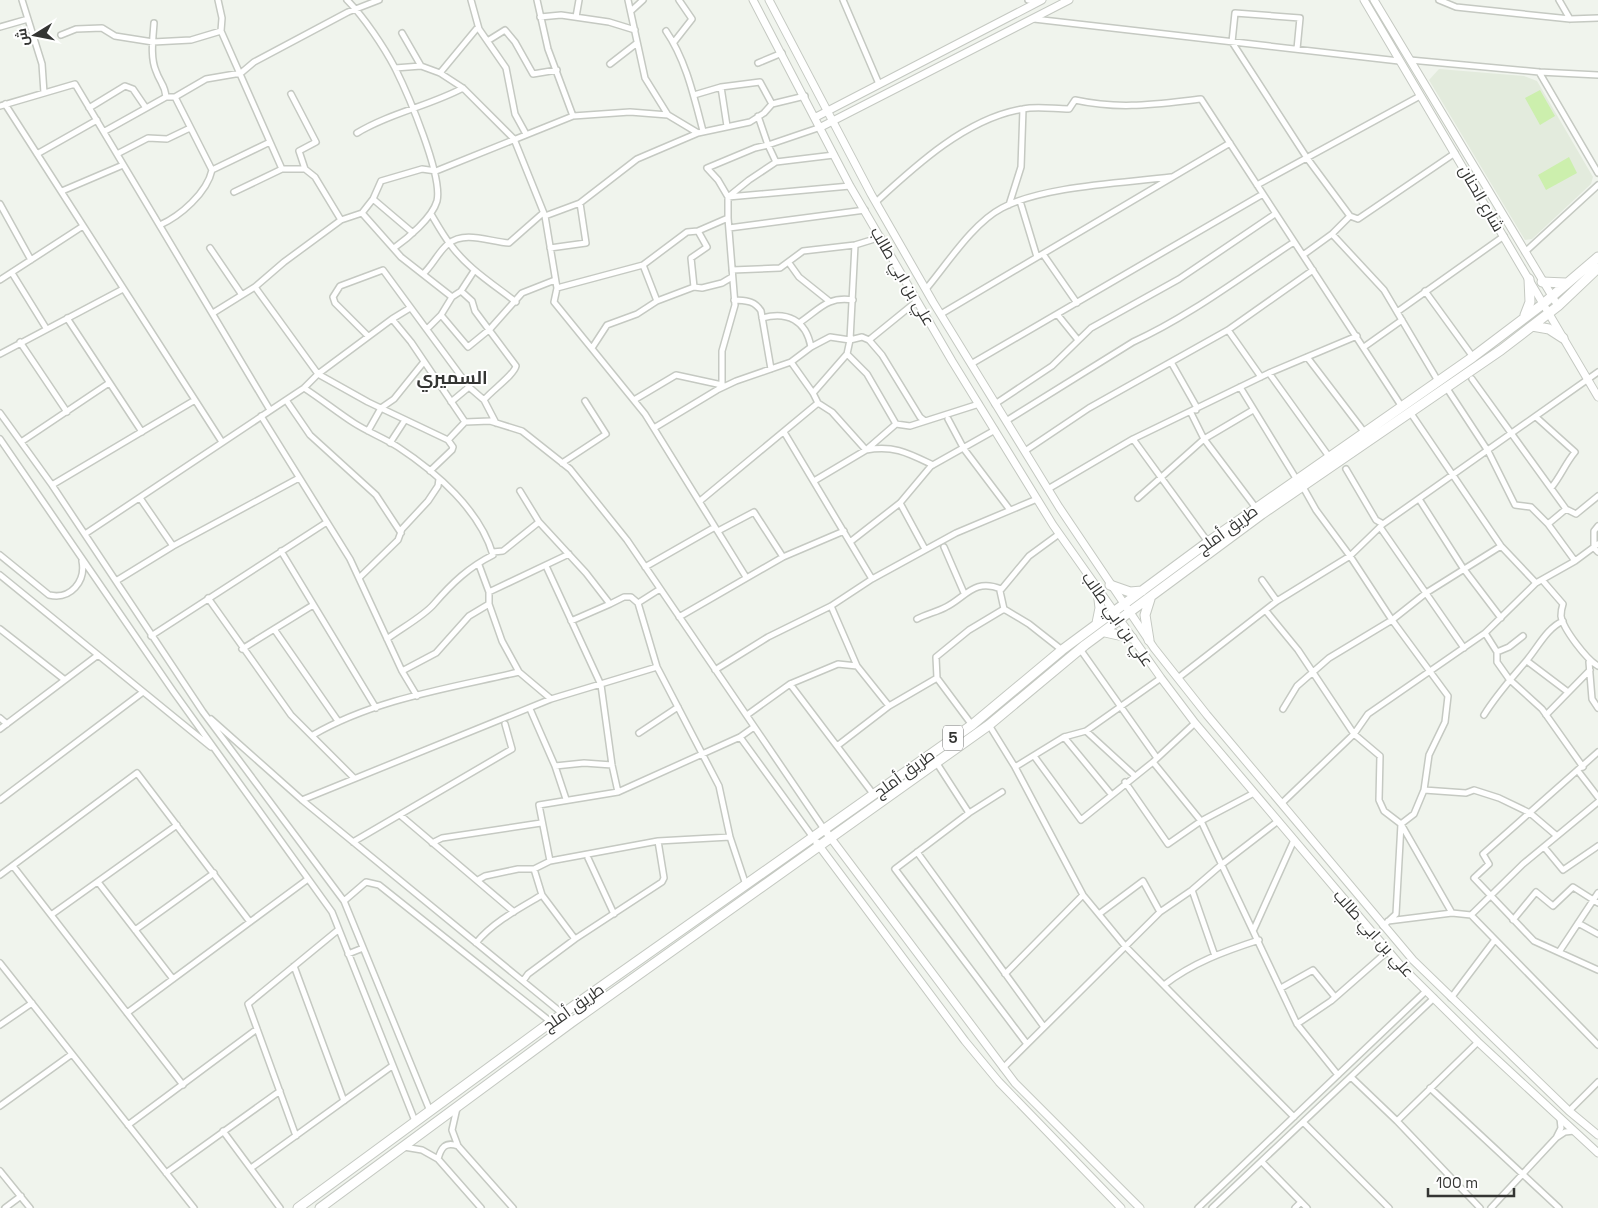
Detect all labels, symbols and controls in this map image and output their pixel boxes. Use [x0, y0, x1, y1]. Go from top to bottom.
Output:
north arrow [10, 10, 60, 60]
text: ش [12, 27, 33, 48]
street label: شارع الحنان [1453, 161, 1509, 236]
street label: علي بن ابي طالب [863, 223, 939, 331]
district label: السميري [416, 366, 488, 392]
street label: طريق أملج [1193, 500, 1262, 559]
street label: علي بن ابي طالب [1075, 568, 1158, 672]
road number: 5 [943, 726, 963, 750]
street label: طريق أملج [870, 744, 939, 803]
street label: علي بن ابي طالب [1326, 885, 1419, 984]
street label: طريق أملج [539, 979, 609, 1037]
scale bar [1428, 1166, 1514, 1198]
text: 100 m [1436, 1173, 1478, 1192]

